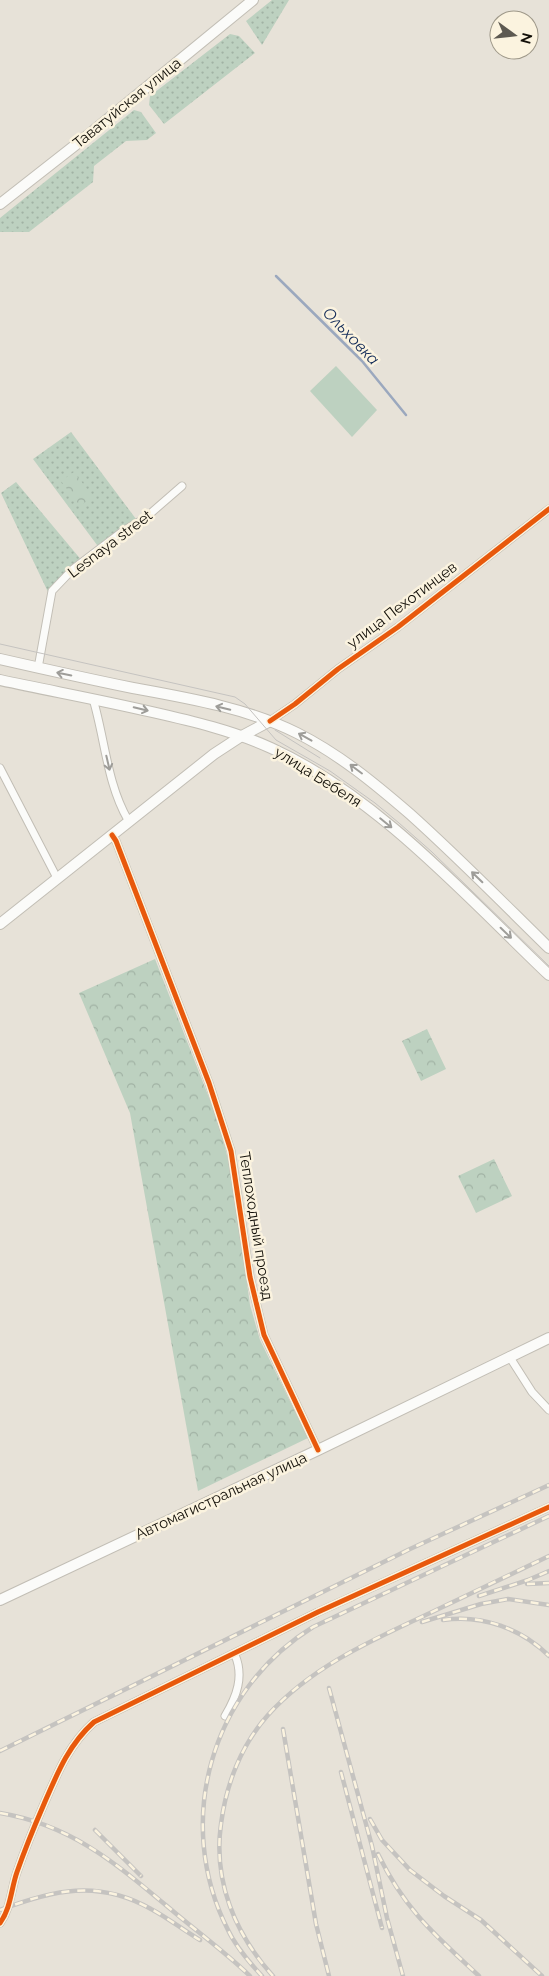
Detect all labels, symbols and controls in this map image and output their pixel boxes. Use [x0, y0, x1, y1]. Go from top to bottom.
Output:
north arrow [489, 10, 539, 60]
text: N [517, 31, 536, 46]
street label: Таватуйская улица [69, 54, 185, 152]
water label: Ольховка [319, 303, 383, 369]
street label: Lesnaya street [64, 506, 156, 582]
street label: улица Пехотинцев [344, 558, 460, 652]
one-way arrow [57, 669, 73, 679]
one-way arrow [216, 702, 232, 712]
one-way arrow [132, 705, 148, 714]
one-way arrow [298, 732, 313, 741]
street label: улица Бебеля [271, 743, 365, 811]
one-way arrow [104, 754, 114, 770]
one-way arrow [350, 763, 363, 774]
one-way arrow [379, 818, 392, 829]
one-way arrow [470, 871, 483, 883]
one-way arrow [500, 927, 512, 939]
street label: Теплоходный проезд [235, 1150, 277, 1302]
street label: Автомагистральная улица [132, 1448, 310, 1544]

